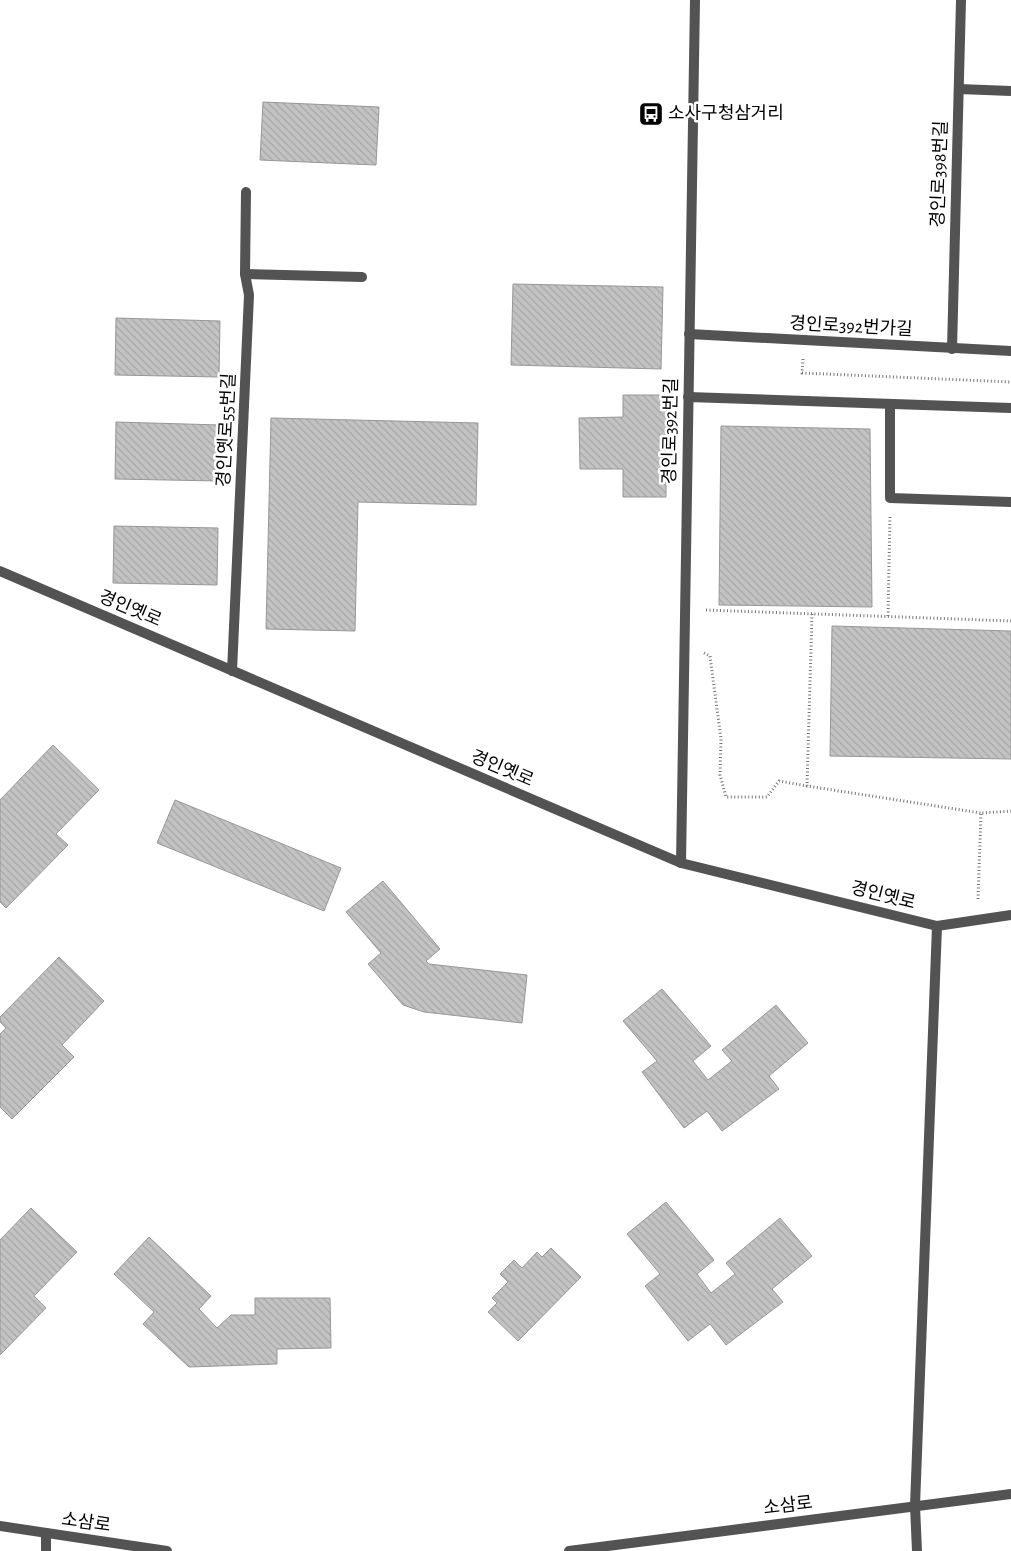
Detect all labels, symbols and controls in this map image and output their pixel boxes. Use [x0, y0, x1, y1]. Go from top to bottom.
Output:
bus stop icon: 소사구청삼거리 [638, 101, 664, 127]
place label: 소사구청삼거리 [668, 103, 784, 123]
street label: 경인로398번길 [928, 120, 951, 228]
street label: 경인로392번가길 [789, 314, 913, 339]
street label: 경인옛로55번길 [214, 372, 239, 488]
street label: 경인로392번길 [660, 377, 681, 485]
street label: 경인옛로 [96, 587, 164, 630]
street label: 경인옛로 [468, 747, 536, 790]
street label: 경인옛로 [849, 878, 918, 913]
street label: 소삼로 [762, 1492, 814, 1518]
street label: 소삼로 [60, 1509, 112, 1535]

